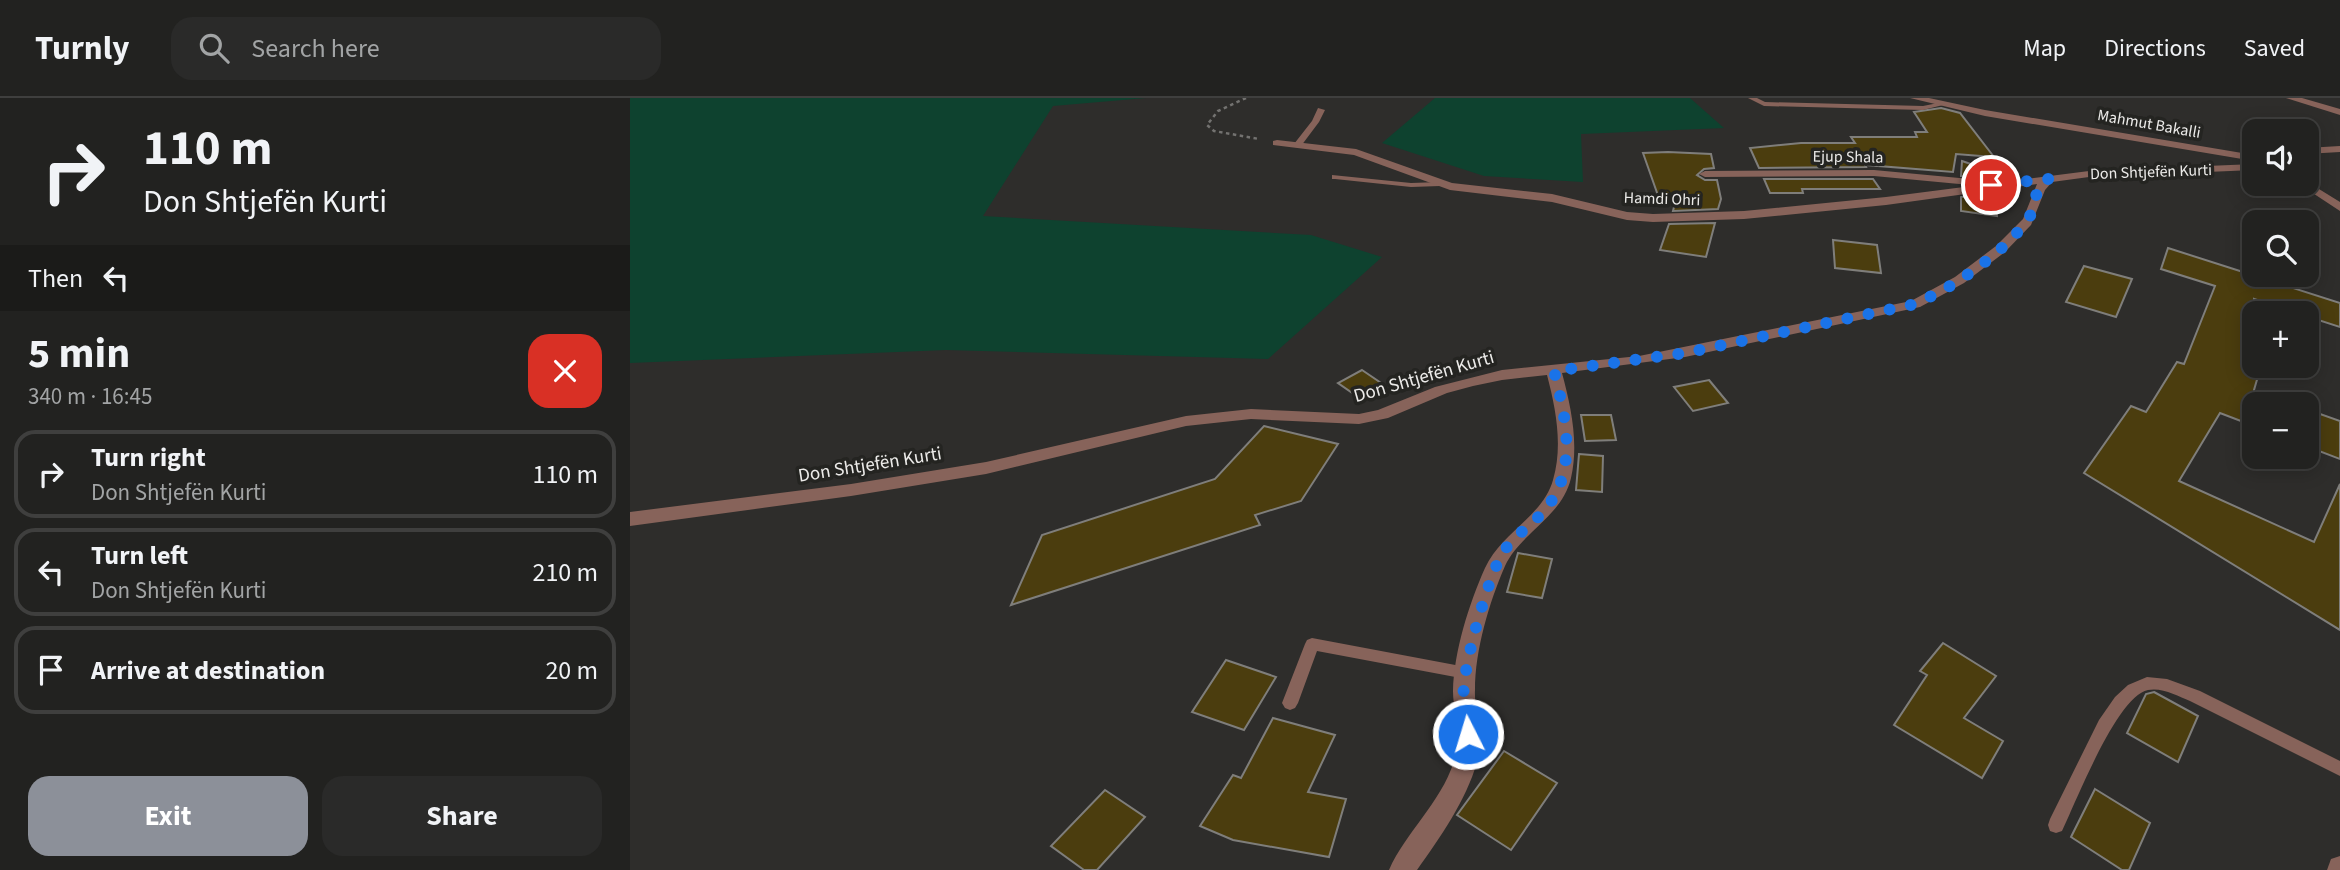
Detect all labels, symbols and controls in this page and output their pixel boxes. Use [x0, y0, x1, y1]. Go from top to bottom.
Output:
search box [171, 17, 661, 80]
text: Turnly [35, 25, 129, 72]
icon: search [195, 29, 233, 67]
text: Search here [251, 30, 380, 67]
text: Map [2023, 31, 2066, 66]
text: Directions [2104, 31, 2206, 66]
text: Saved [2244, 31, 2305, 66]
street label: Mahmut Bakalli [2096, 104, 2202, 144]
text: 110 m [143, 114, 272, 184]
map controls [2242, 119, 2319, 469]
button: sound [2242, 119, 2319, 196]
icon: right [28, 126, 119, 217]
street label: Ejup Shala [1813, 145, 1883, 169]
pin [1961, 155, 2021, 215]
street label: Don Shtjefën Kurti [2090, 159, 2212, 185]
icon: arrive [1972, 166, 2010, 204]
text: Don Shtjefën Kurti [143, 179, 387, 225]
street label: Hamdi Ohri [1623, 187, 1701, 211]
button: search [2242, 210, 2319, 287]
icon: left [97, 259, 135, 297]
text: Then [28, 260, 83, 297]
button: + [2242, 301, 2319, 378]
text: 5 min [28, 324, 130, 384]
button: close [528, 334, 602, 408]
street label: Don Shtjefën Kurti [1351, 344, 1497, 410]
text: 340 m · 16:45 [28, 380, 152, 413]
button: − [2242, 392, 2319, 469]
text: Turn right [91, 439, 206, 476]
street label: Don Shtjefën Kurti [796, 440, 944, 490]
icon: right [32, 455, 70, 493]
text: 110 m [532, 456, 598, 493]
text: Don Shtjefën Kurti [91, 476, 266, 509]
text: Turn left [91, 537, 188, 574]
icon: left [32, 553, 70, 591]
text: 210 m [532, 554, 598, 591]
text: Don Shtjefën Kurti [91, 574, 266, 607]
icon: arrive [32, 651, 70, 689]
text: Arrive at destination [91, 652, 325, 689]
text: 20 m [545, 652, 598, 689]
position arrow [1431, 697, 1505, 771]
button: Exit [28, 776, 308, 856]
button: Share [322, 776, 602, 856]

